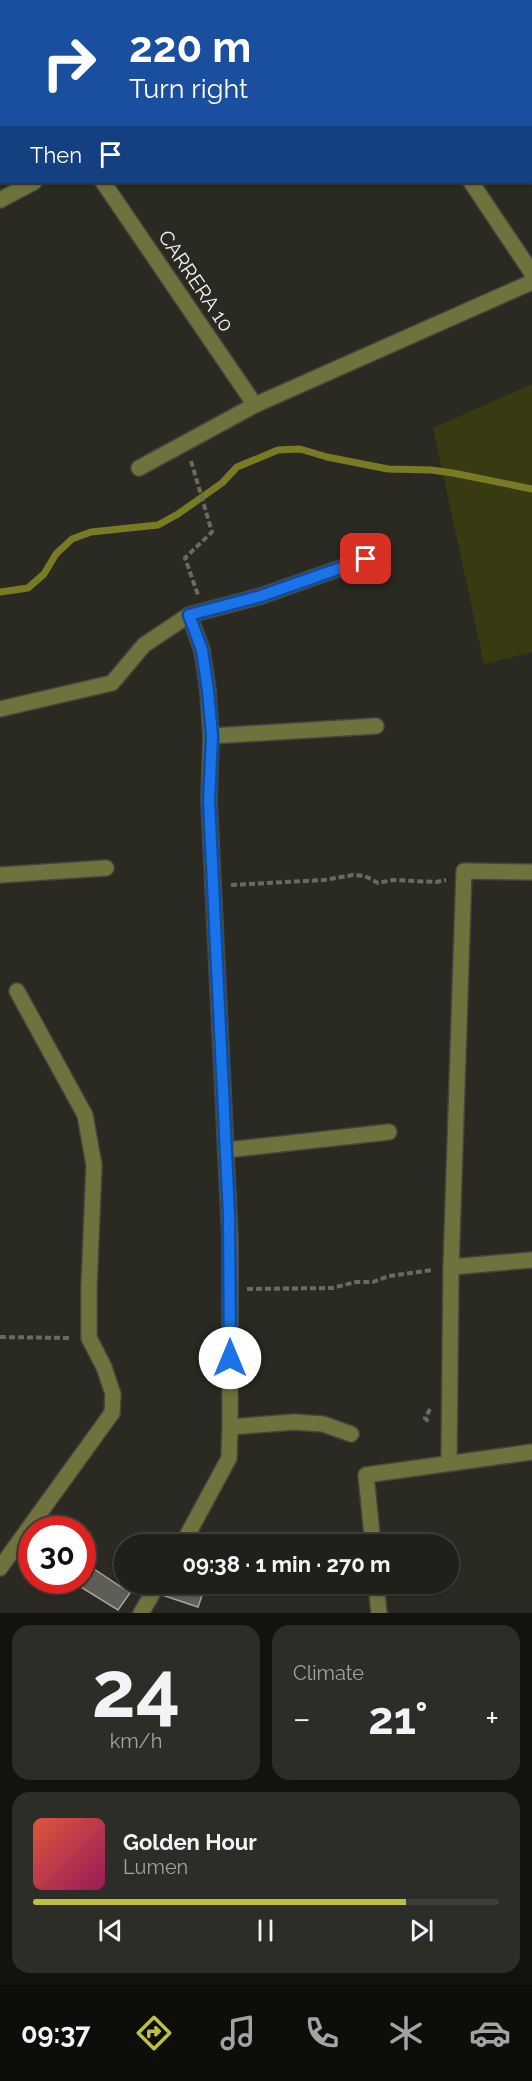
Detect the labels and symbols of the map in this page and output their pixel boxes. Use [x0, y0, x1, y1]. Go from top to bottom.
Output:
street label: CARRERA 10 [153, 226, 239, 336]
pin [340, 533, 391, 584]
position arrow [198, 1326, 262, 1390]
speed limit sign: 30 [18, 1516, 96, 1594]

